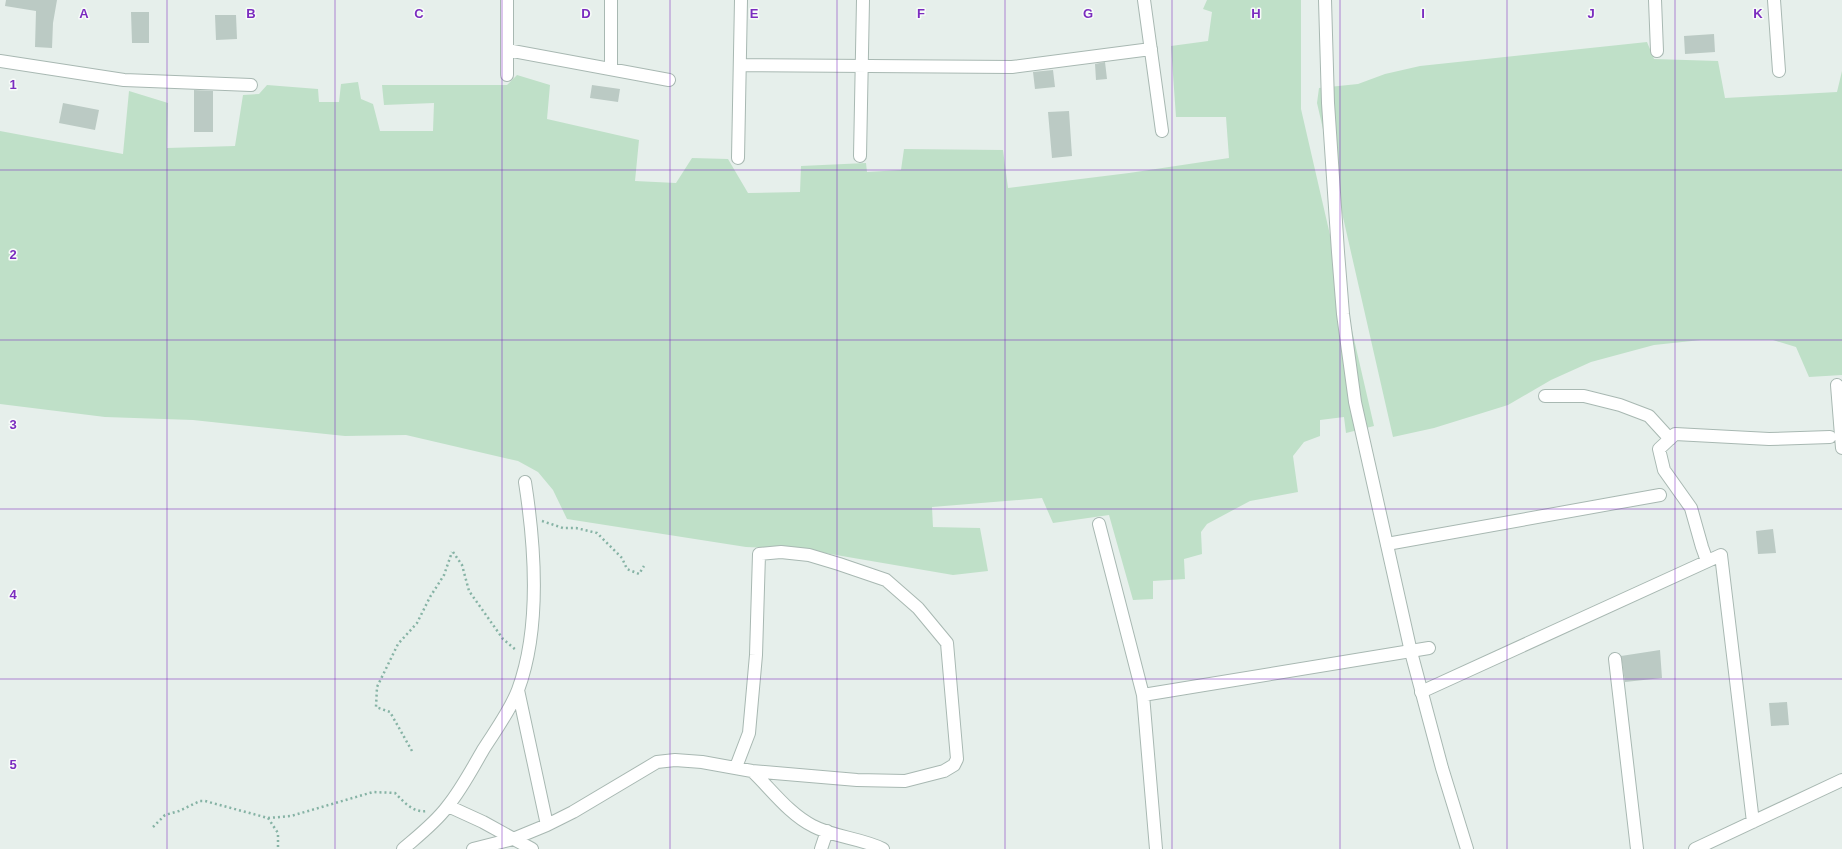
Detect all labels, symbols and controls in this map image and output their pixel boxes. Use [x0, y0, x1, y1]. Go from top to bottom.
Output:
text: A [79, 6, 89, 21]
text: B [246, 6, 256, 21]
text: C [414, 6, 424, 21]
text: D [581, 6, 591, 21]
text: E [750, 6, 759, 21]
text: F [917, 6, 925, 21]
text: G [1083, 6, 1093, 21]
text: H [1251, 6, 1261, 21]
text: I [1421, 6, 1425, 21]
text: J [1587, 6, 1595, 21]
text: K [1753, 6, 1763, 21]
text: 1 [9, 77, 17, 92]
text: 2 [9, 247, 17, 262]
text: 3 [9, 417, 17, 432]
text: 4 [9, 587, 17, 602]
text: 5 [9, 757, 17, 772]

